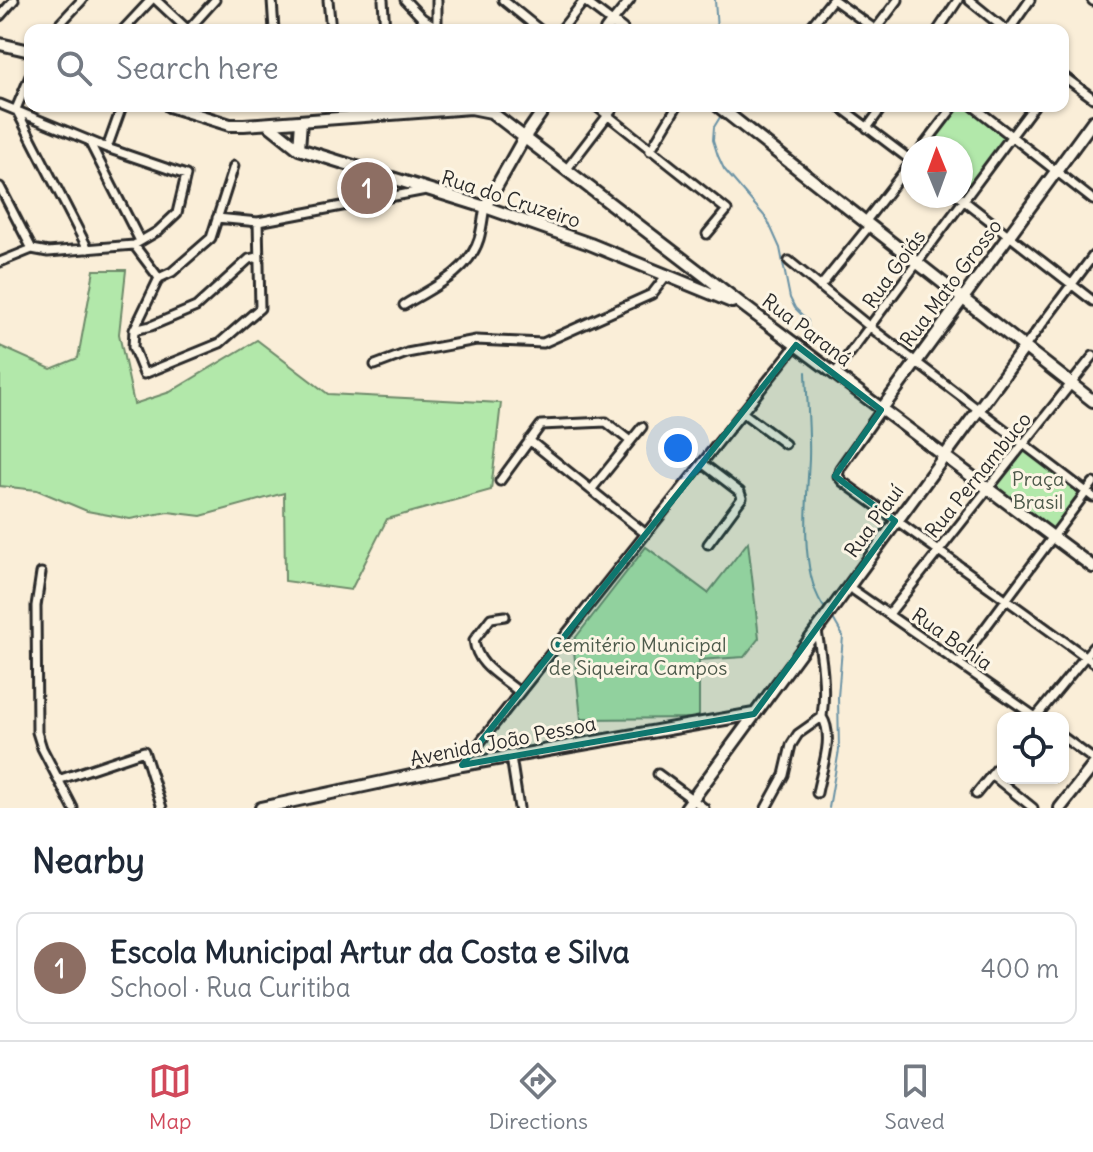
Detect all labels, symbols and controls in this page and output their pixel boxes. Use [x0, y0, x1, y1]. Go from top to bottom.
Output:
search box [24, 24, 1069, 112]
icon: search [52, 46, 96, 90]
text: Search here [116, 49, 279, 87]
north arrow [901, 136, 973, 208]
pin: 1 [341, 158, 393, 218]
street label: Rua do Cruzeiro [438, 164, 584, 233]
street label: Rua Mato Grosso [894, 214, 1007, 352]
street label: Rua Goiás [857, 225, 930, 313]
street label: Rua Paraná [758, 288, 857, 371]
street label: Rua Pernambuco [919, 407, 1036, 543]
your location [658, 428, 698, 468]
park label: Praça Brasil [1012, 466, 1064, 514]
street label: Rua Piauí [839, 479, 909, 562]
street label: Rua Bahia [907, 602, 997, 675]
park label: Cemitério Municipal de Siqueira Campos [549, 632, 727, 680]
street label: Avenida João Pessoa [408, 710, 598, 771]
map controls [997, 712, 1069, 784]
button: locate [997, 712, 1069, 784]
text: Nearby [32, 839, 145, 882]
text: Escola Municipal Artur da Costa e Silva [110, 933, 630, 971]
text: 1 [55, 952, 65, 985]
text: 400 m [981, 952, 1059, 985]
text: School · Rua Curitiba [110, 971, 351, 1004]
tab: Map [148, 1059, 192, 1135]
tab: Directions [489, 1059, 588, 1135]
tab: Saved [884, 1059, 945, 1135]

